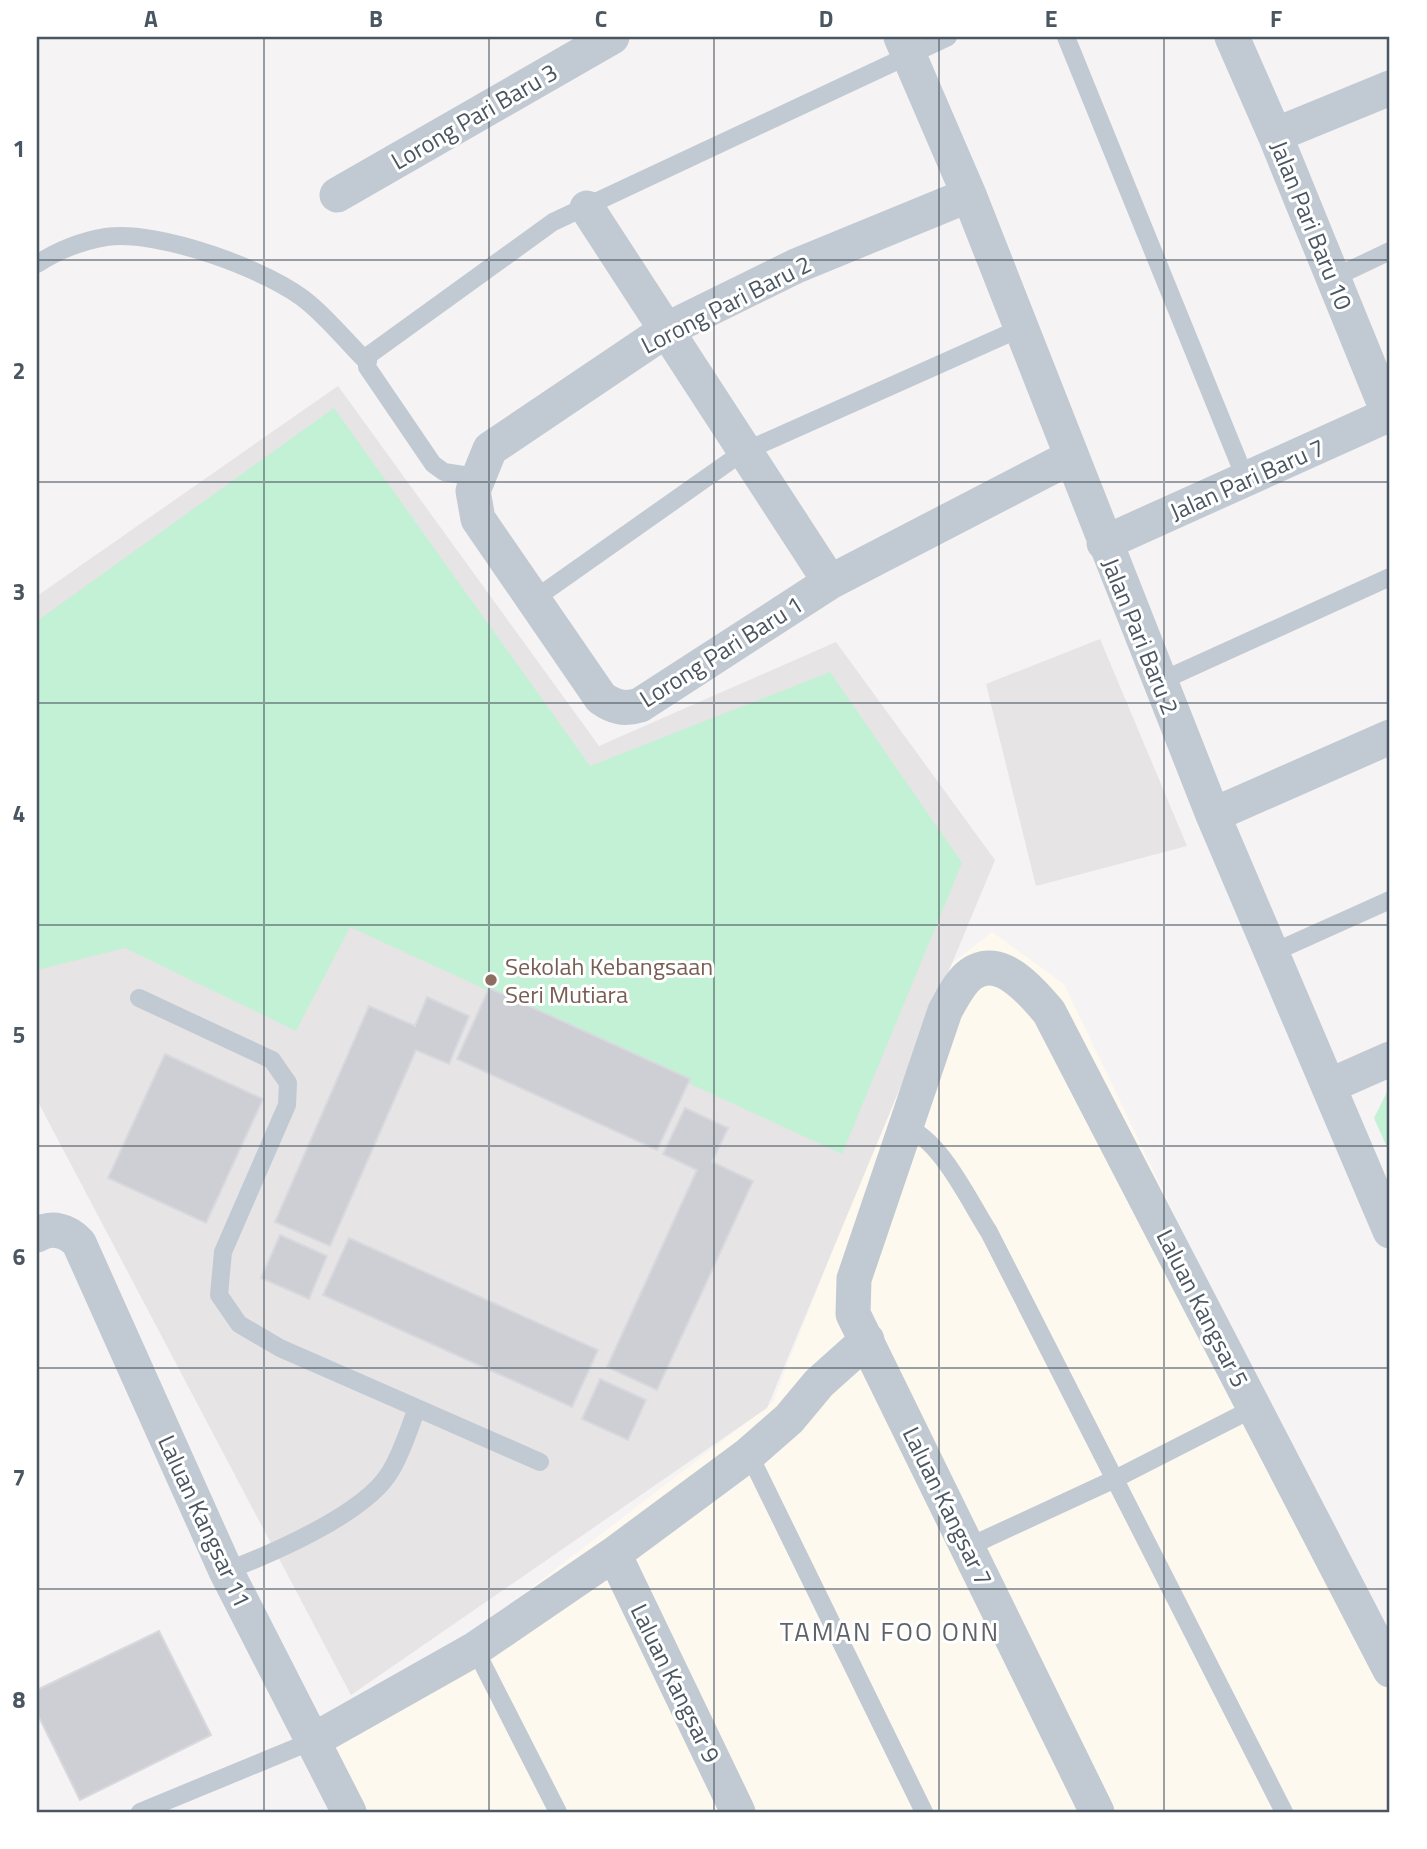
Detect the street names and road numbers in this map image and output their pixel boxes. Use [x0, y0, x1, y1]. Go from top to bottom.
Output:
street label: Lorong Pari Baru 3 [384, 54, 564, 178]
street label: Jalan Pari Baru 10 [1262, 135, 1362, 315]
street label: Lorong Pari Baru 2 [635, 246, 817, 362]
street label: Jalan Pari Baru 7 [1164, 429, 1330, 529]
street label: Jalan Pari Baru 2 [1093, 552, 1189, 720]
street label: Lorong Pari Baru 1 [632, 586, 810, 716]
street label: Laluan Kangsar 5 [1148, 1223, 1258, 1393]
street label: Laluan Kangsar 7 [894, 1420, 1002, 1592]
street label: Laluan Kangsar 11 [149, 1429, 261, 1613]
street label: Laluan Kangsar 9 [622, 1597, 730, 1769]

